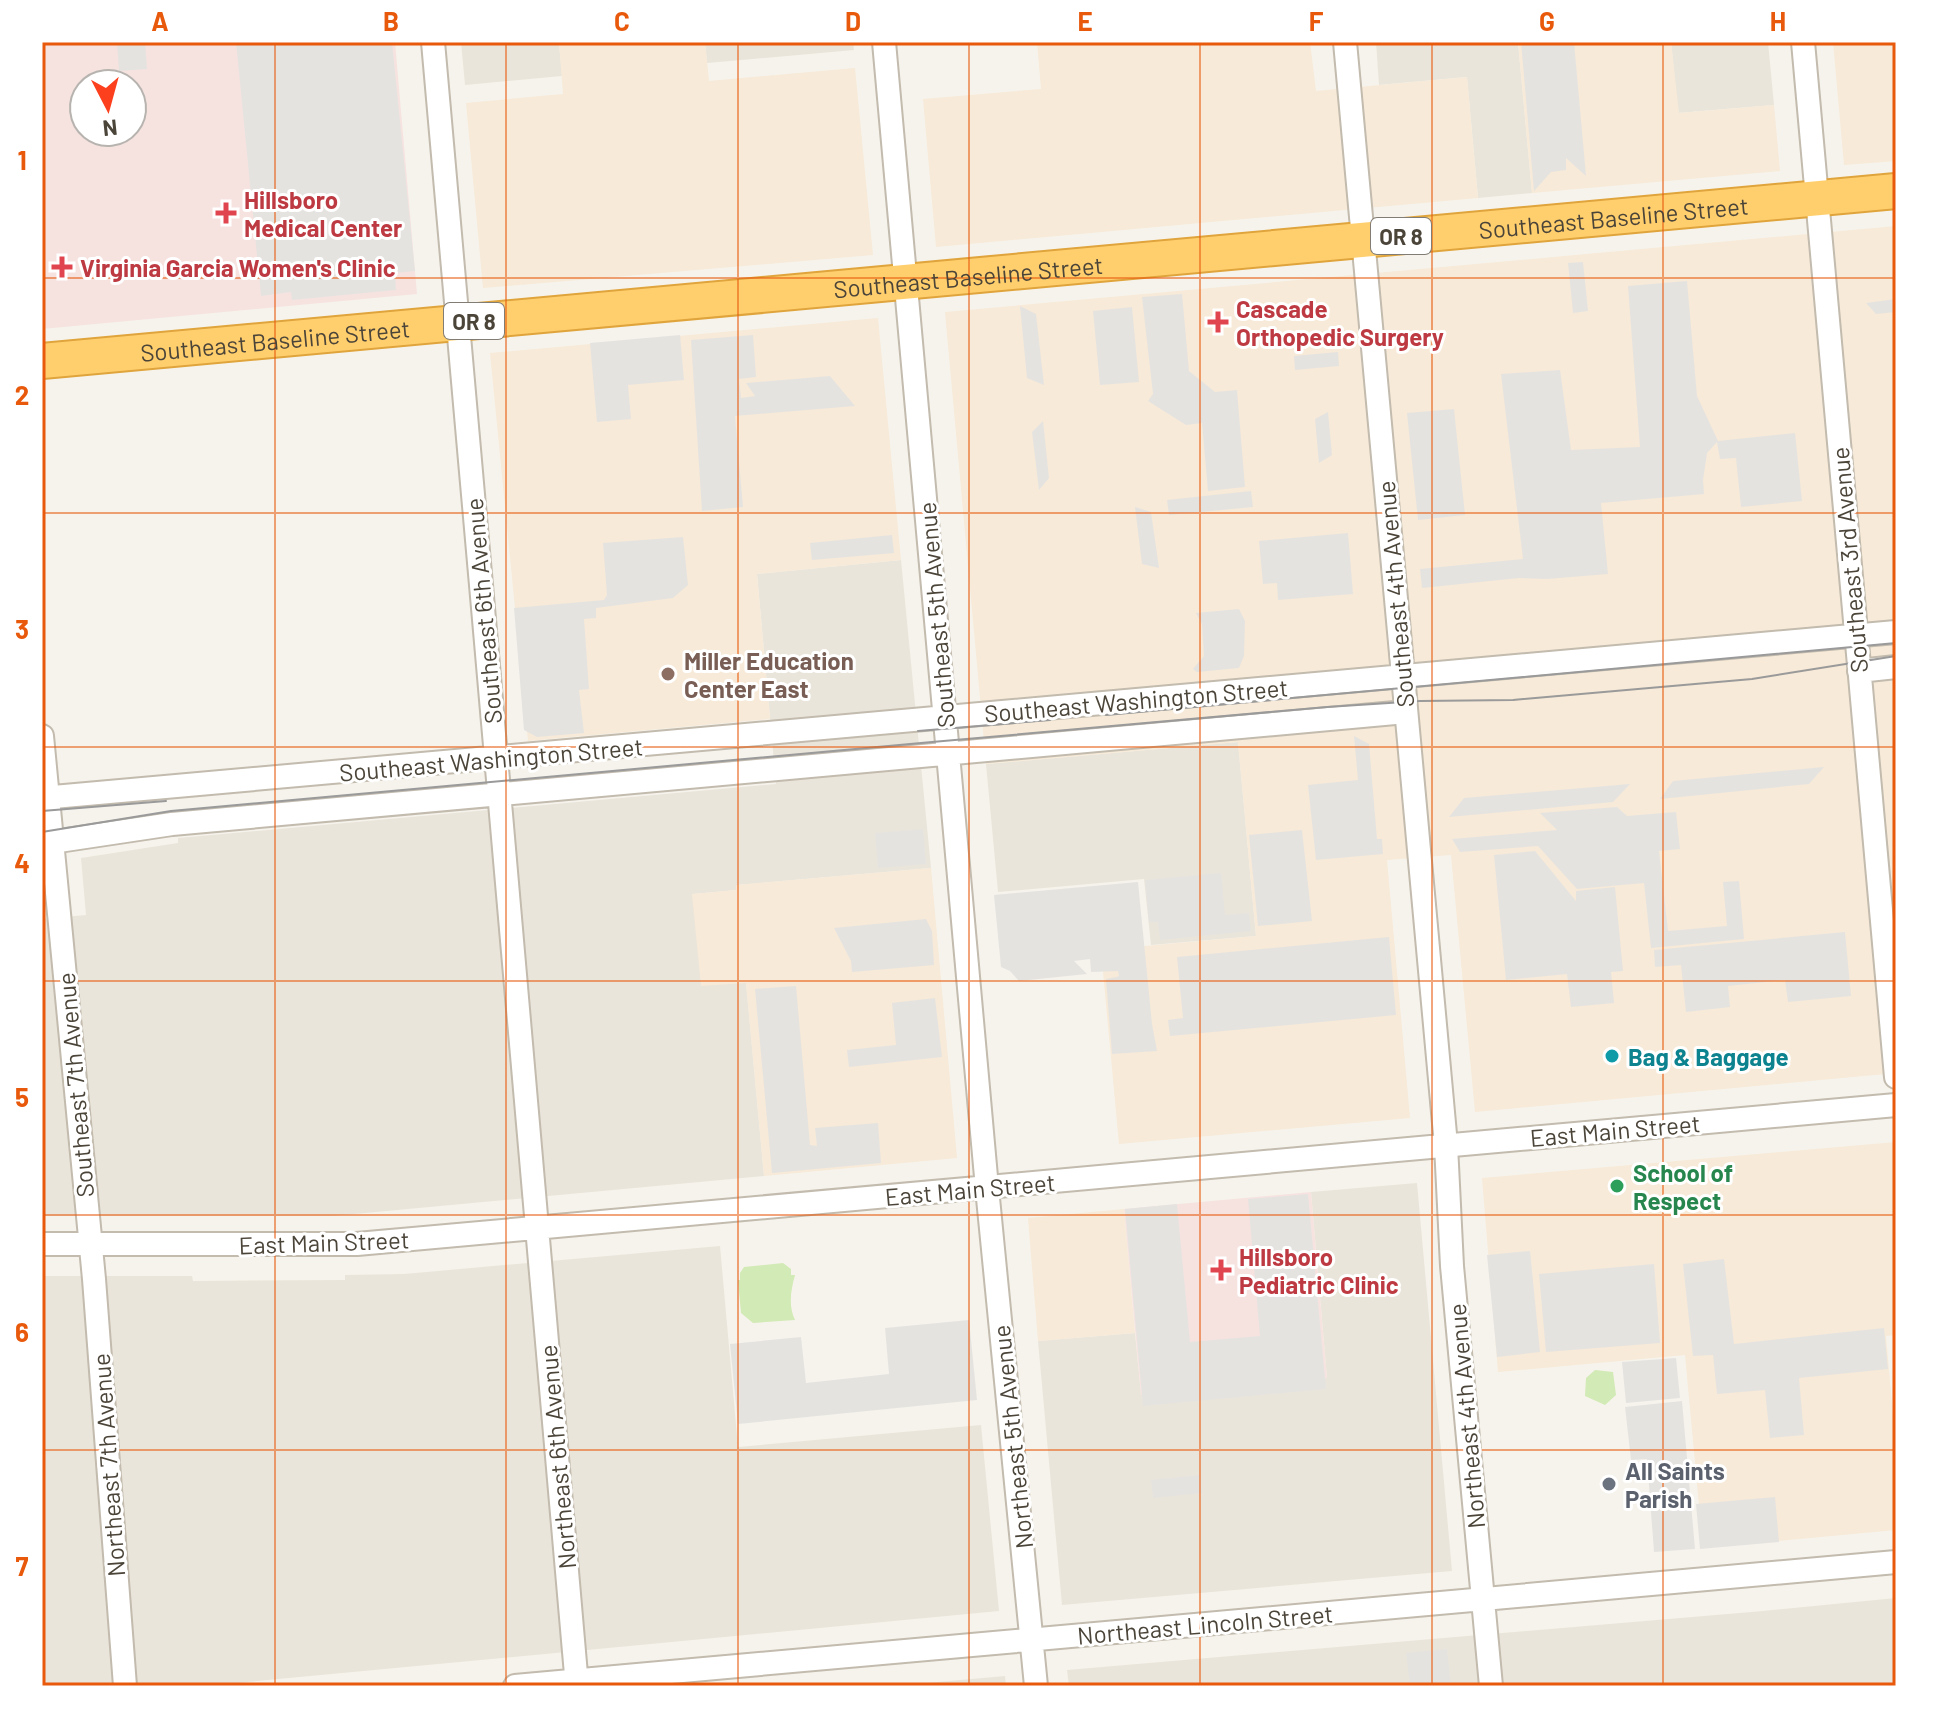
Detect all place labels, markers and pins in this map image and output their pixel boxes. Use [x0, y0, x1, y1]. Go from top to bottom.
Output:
place label: Hillsboro Medical Center [244, 185, 402, 242]
marker: Hillsboro Medical Center [215, 202, 237, 224]
place label: Virginia Garcia Women's Clinic [80, 253, 396, 282]
marker: Virginia Garcia Women's Clinic [51, 256, 73, 278]
place label: Cascade Orthopedic Surgery [1236, 294, 1444, 351]
marker: Cascade Orthopedic Surgery [1207, 311, 1229, 333]
place label: Miller Education Center East [684, 646, 854, 703]
marker: Miller Education Center East [659, 665, 677, 683]
place label: Bag & Baggage [1628, 1042, 1789, 1071]
marker: Bag & Baggage [1603, 1047, 1621, 1065]
place label: School of Respect [1633, 1158, 1733, 1215]
marker: School of Respect [1608, 1177, 1626, 1195]
place label: Hillsboro Pediatric Clinic [1239, 1242, 1399, 1299]
marker: Hillsboro Pediatric Clinic [1210, 1259, 1232, 1281]
place label: All Saints Parish [1625, 1456, 1725, 1513]
marker: All Saints Parish [1600, 1475, 1618, 1493]

